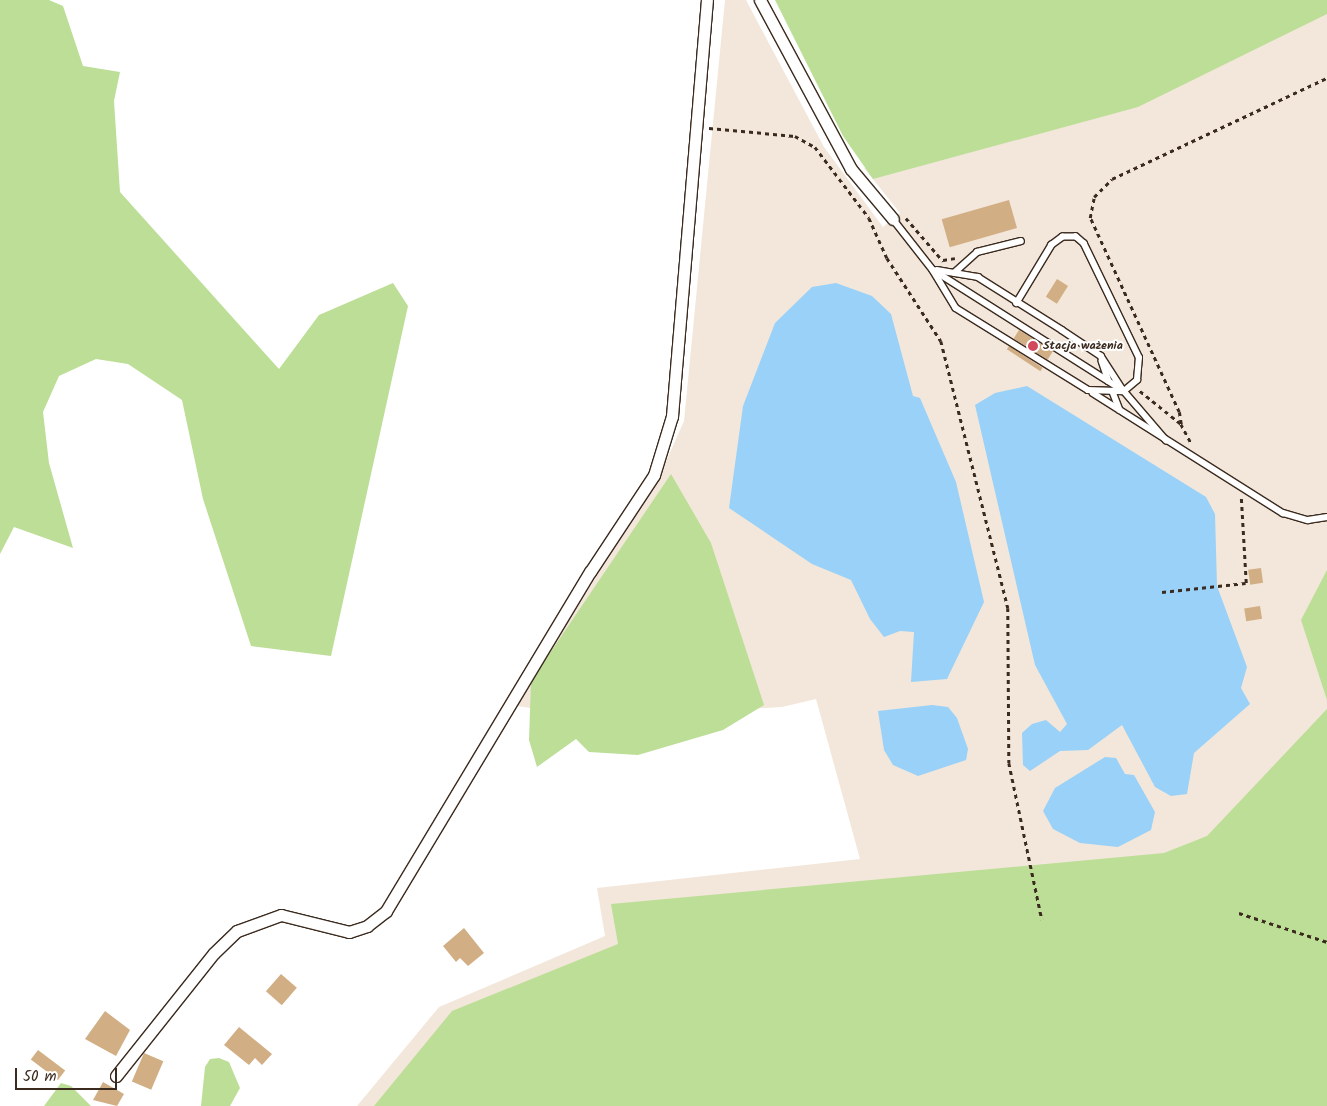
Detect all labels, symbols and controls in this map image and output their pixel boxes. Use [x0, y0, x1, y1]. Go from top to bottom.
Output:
place label: Stacja ważenia [1043, 339, 1123, 353]
marker: Stacja ważenia [1027, 340, 1039, 352]
scale bar [18, 1058, 120, 1090]
text: 50 m [23, 1065, 57, 1089]

